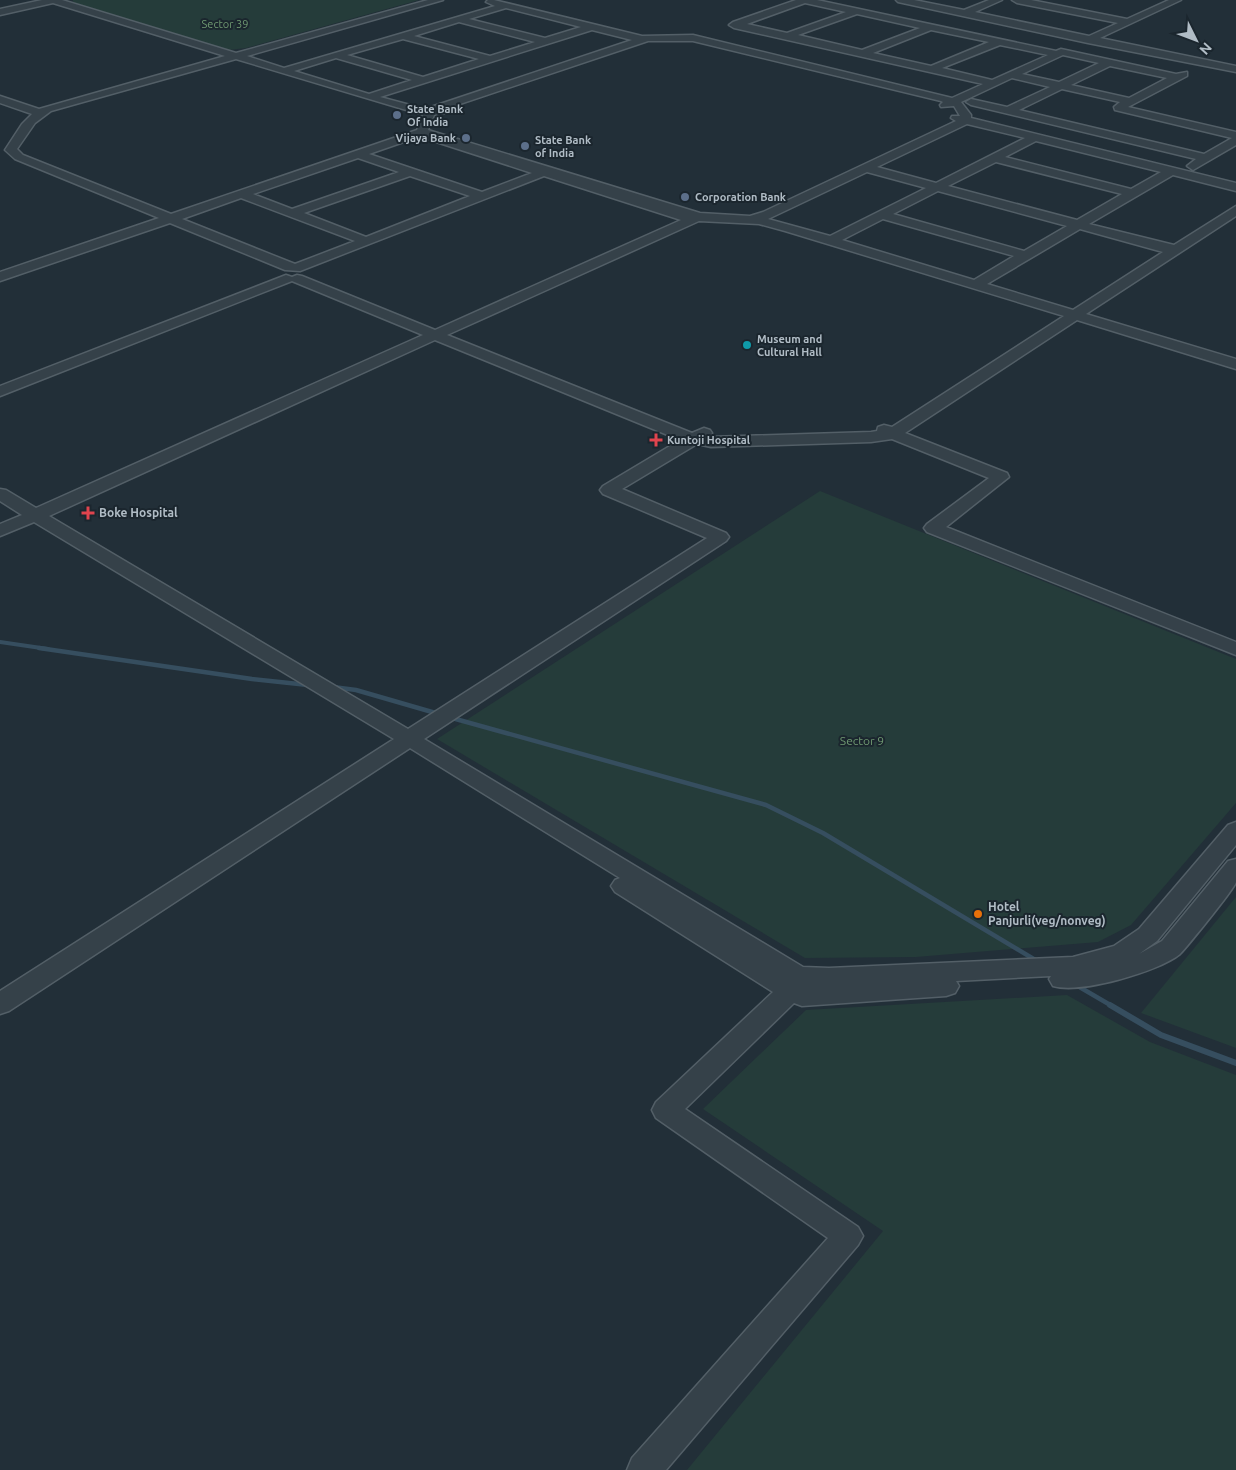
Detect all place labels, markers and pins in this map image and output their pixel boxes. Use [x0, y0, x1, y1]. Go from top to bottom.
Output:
place label: State Bank Of India [407, 103, 464, 128]
marker: State Bank Of India [391, 109, 403, 121]
place label: Vijaya Bank [395, 132, 457, 144]
marker: Vijaya Bank [460, 132, 472, 144]
place label: State Bank of India [535, 134, 592, 159]
marker: State Bank of India [519, 140, 531, 152]
marker: Corporation Bank [679, 191, 691, 203]
place label: Corporation Bank [695, 191, 787, 203]
place label: Museum and Cultural Hall [757, 333, 822, 358]
marker: Museum and Cultural Hall [741, 339, 753, 351]
marker: Kuntoji Hospital [649, 433, 663, 447]
place label: Kuntoji Hospital [667, 434, 751, 446]
marker: Boke Hospital [81, 506, 95, 520]
place label: Boke Hospital [99, 506, 178, 519]
place label: Hotel Panjurli(veg/nonveg) [988, 900, 1106, 928]
marker: Hotel Panjurli(veg/nonveg) [972, 908, 984, 920]

